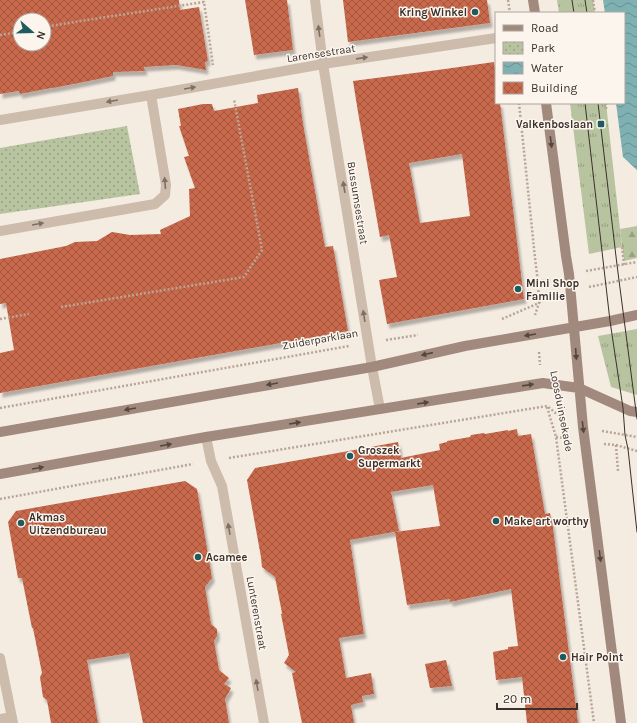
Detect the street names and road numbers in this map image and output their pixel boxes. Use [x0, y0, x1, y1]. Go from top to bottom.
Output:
street label: Larensestraat [286, 42, 356, 65]
street label: Bussumsestraat [345, 161, 370, 245]
street label: Zuiderparklaan [281, 326, 359, 353]
street label: Loosduinsekade [547, 370, 576, 453]
street label: Lunterenstraat [244, 575, 269, 651]

